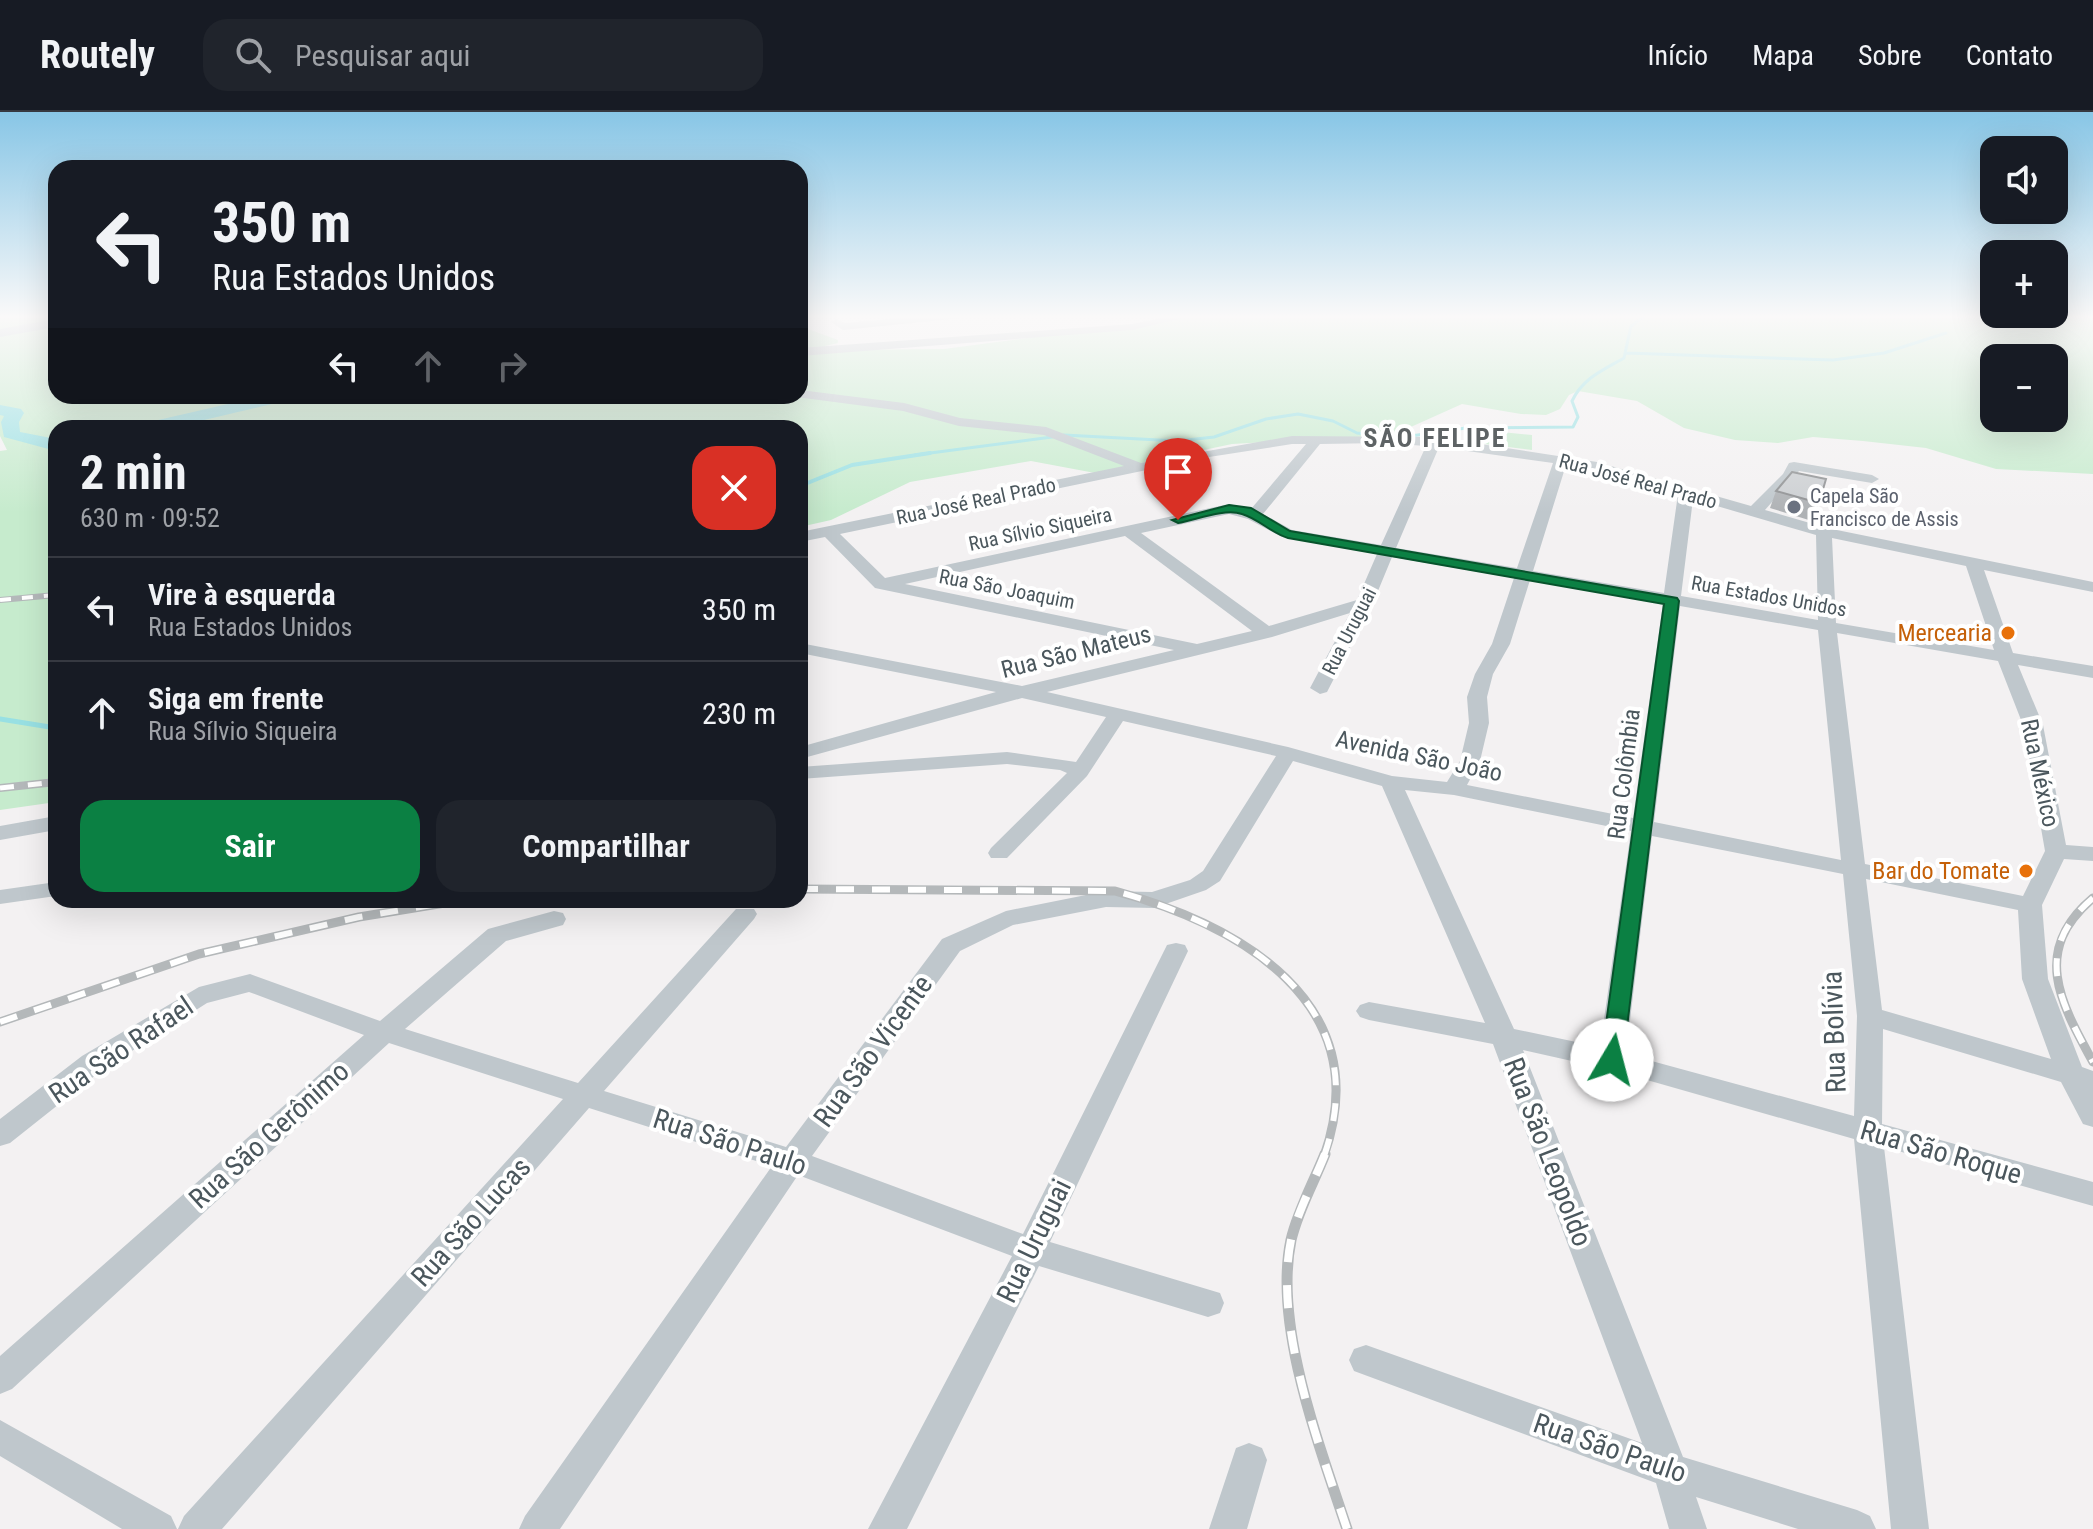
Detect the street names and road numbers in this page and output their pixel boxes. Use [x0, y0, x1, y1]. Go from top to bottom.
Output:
street label: Rua José Real Prado [1556, 448, 1720, 514]
street label: Rua José Real Prado [894, 472, 1058, 530]
street label: Rua Sílvio Siqueira [966, 502, 1114, 556]
street label: Rua São Joaquim [937, 564, 1077, 614]
street label: Rua Estados Unidos [1689, 571, 1849, 621]
street label: Rua Uruguai [1317, 583, 1381, 679]
street label: Rua São Mateus [998, 620, 1154, 684]
street label: Rua Colômbia [1602, 707, 1646, 841]
street label: Rua México [2015, 716, 2065, 830]
street label: Avenida São João [1333, 725, 1505, 787]
street label: Rua São Vicente [807, 969, 939, 1133]
street label: Rua Bolívia [1815, 970, 1853, 1094]
street label: Rua São Rafael [43, 990, 199, 1110]
street label: Rua São Leopoldo [1497, 1053, 1599, 1251]
street label: Rua São Gerônimo [182, 1055, 356, 1215]
street label: Rua São Paulo [649, 1102, 811, 1182]
street label: Rua São Roque [1857, 1113, 2025, 1191]
street label: Rua São Lucas [405, 1151, 537, 1293]
street label: Rua Uruguai [990, 1174, 1078, 1308]
street label: Rua São Paulo [1529, 1406, 1691, 1490]

